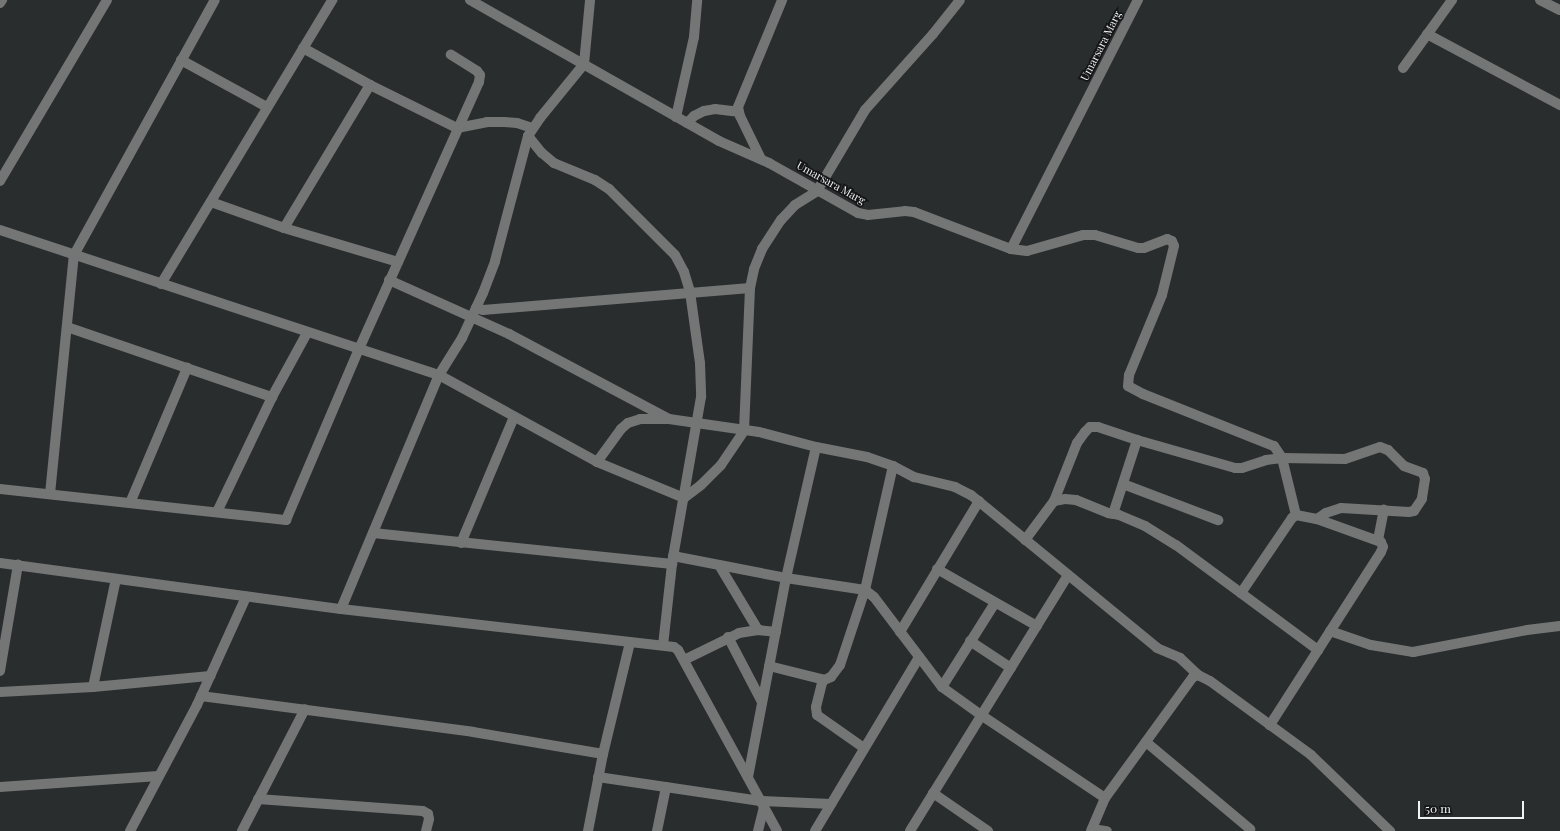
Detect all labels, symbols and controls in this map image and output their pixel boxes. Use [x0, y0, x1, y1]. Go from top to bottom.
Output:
street label: Umarsara Marg [1078, 9, 1124, 83]
street label: Umarsara Marg [794, 159, 868, 207]
scale bar [1420, 793, 1526, 819]
text: 50 m [1425, 800, 1451, 816]

